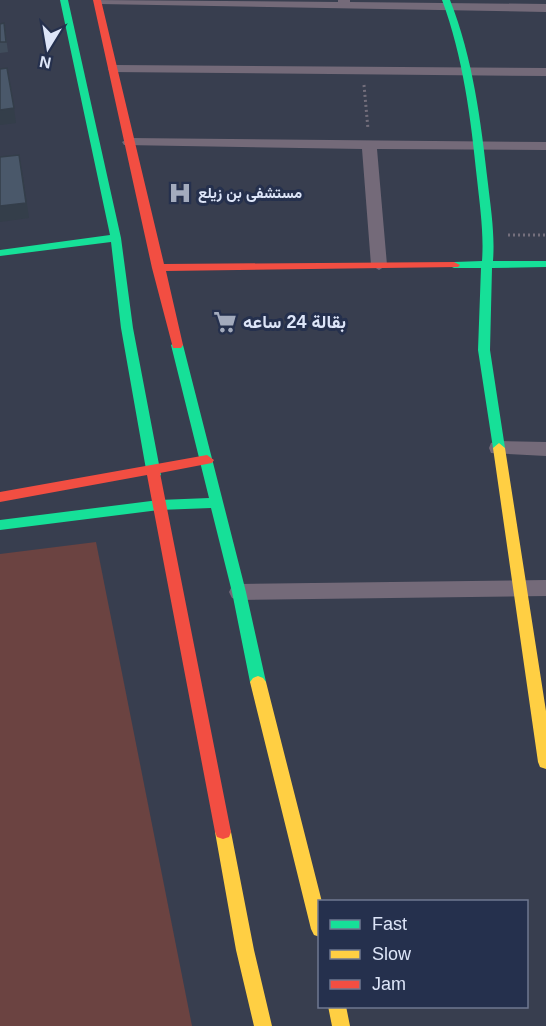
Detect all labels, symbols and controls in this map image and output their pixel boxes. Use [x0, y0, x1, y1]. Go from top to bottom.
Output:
north arrow [18, 18, 78, 78]
text: N [38, 53, 53, 72]
hospital icon: مستشفى بن زيلع [167, 180, 193, 206]
place label: مستشفى بن زيلع [198, 184, 302, 203]
supermarket icon: بقالة 24 ساعه [212, 309, 238, 335]
place label: بقالة 24 ساعه [243, 312, 346, 333]
legend [318, 900, 528, 1008]
text: Fast [372, 914, 407, 934]
text: Slow [372, 944, 412, 964]
text: Jam [372, 974, 406, 994]

